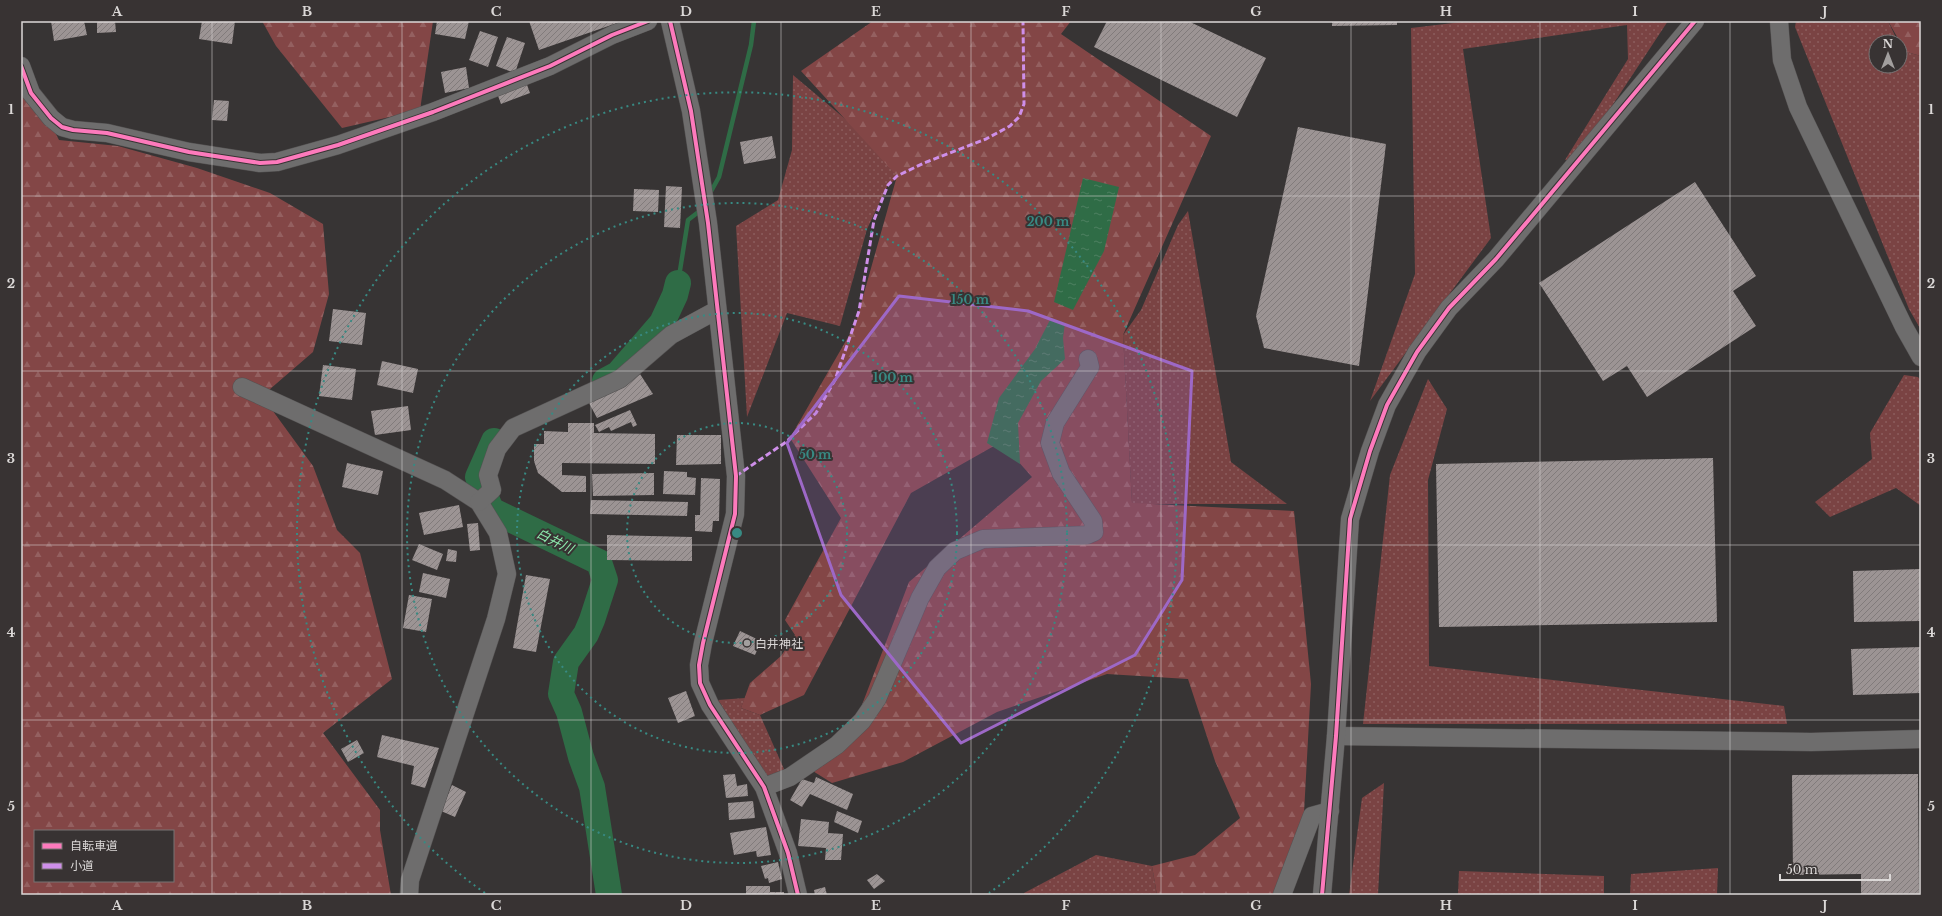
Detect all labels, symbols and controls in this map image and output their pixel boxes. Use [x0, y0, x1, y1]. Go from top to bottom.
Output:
text: A [111, 3, 123, 20]
text: B [302, 3, 312, 20]
text: C [491, 3, 502, 20]
text: D [680, 3, 692, 20]
text: E [871, 3, 881, 20]
text: F [1062, 3, 1071, 20]
text: G [1250, 3, 1262, 20]
text: H [1440, 3, 1452, 20]
text: I [1632, 3, 1638, 20]
text: J [1819, 3, 1828, 20]
north arrow [1868, 34, 1908, 74]
text: N [1883, 37, 1894, 51]
text: 1 [8, 101, 14, 118]
text: 1 [1928, 101, 1934, 118]
text: 200 m [1027, 214, 1070, 229]
text: 2 [7, 275, 15, 292]
text: 2 [1927, 275, 1935, 292]
text: 150 m [951, 292, 990, 307]
text: 100 m [873, 370, 914, 385]
text: 50 m [799, 447, 832, 462]
text: 3 [7, 450, 15, 467]
text: 3 [1927, 450, 1935, 467]
water label: 白井川 [534, 525, 578, 558]
centre of rings [730, 526, 744, 540]
text: 4 [7, 624, 16, 641]
text: 4 [1927, 624, 1936, 641]
place label: 白井神社 [755, 636, 803, 651]
marker: 白井神社 [742, 638, 752, 648]
text: 5 [7, 798, 15, 815]
text: 5 [1927, 798, 1935, 815]
legend [34, 830, 174, 882]
text: 自転車道 [70, 838, 118, 853]
scale bar [1780, 856, 1890, 882]
text: 小道 [70, 858, 94, 873]
text: 50 m [1786, 862, 1818, 877]
text: A [111, 897, 123, 914]
text: B [302, 897, 312, 914]
text: C [491, 897, 502, 914]
text: D [680, 897, 692, 914]
text: E [871, 897, 881, 914]
text: F [1062, 897, 1071, 914]
text: G [1250, 897, 1262, 914]
text: H [1440, 897, 1452, 914]
text: I [1632, 897, 1638, 914]
text: J [1819, 897, 1828, 914]

